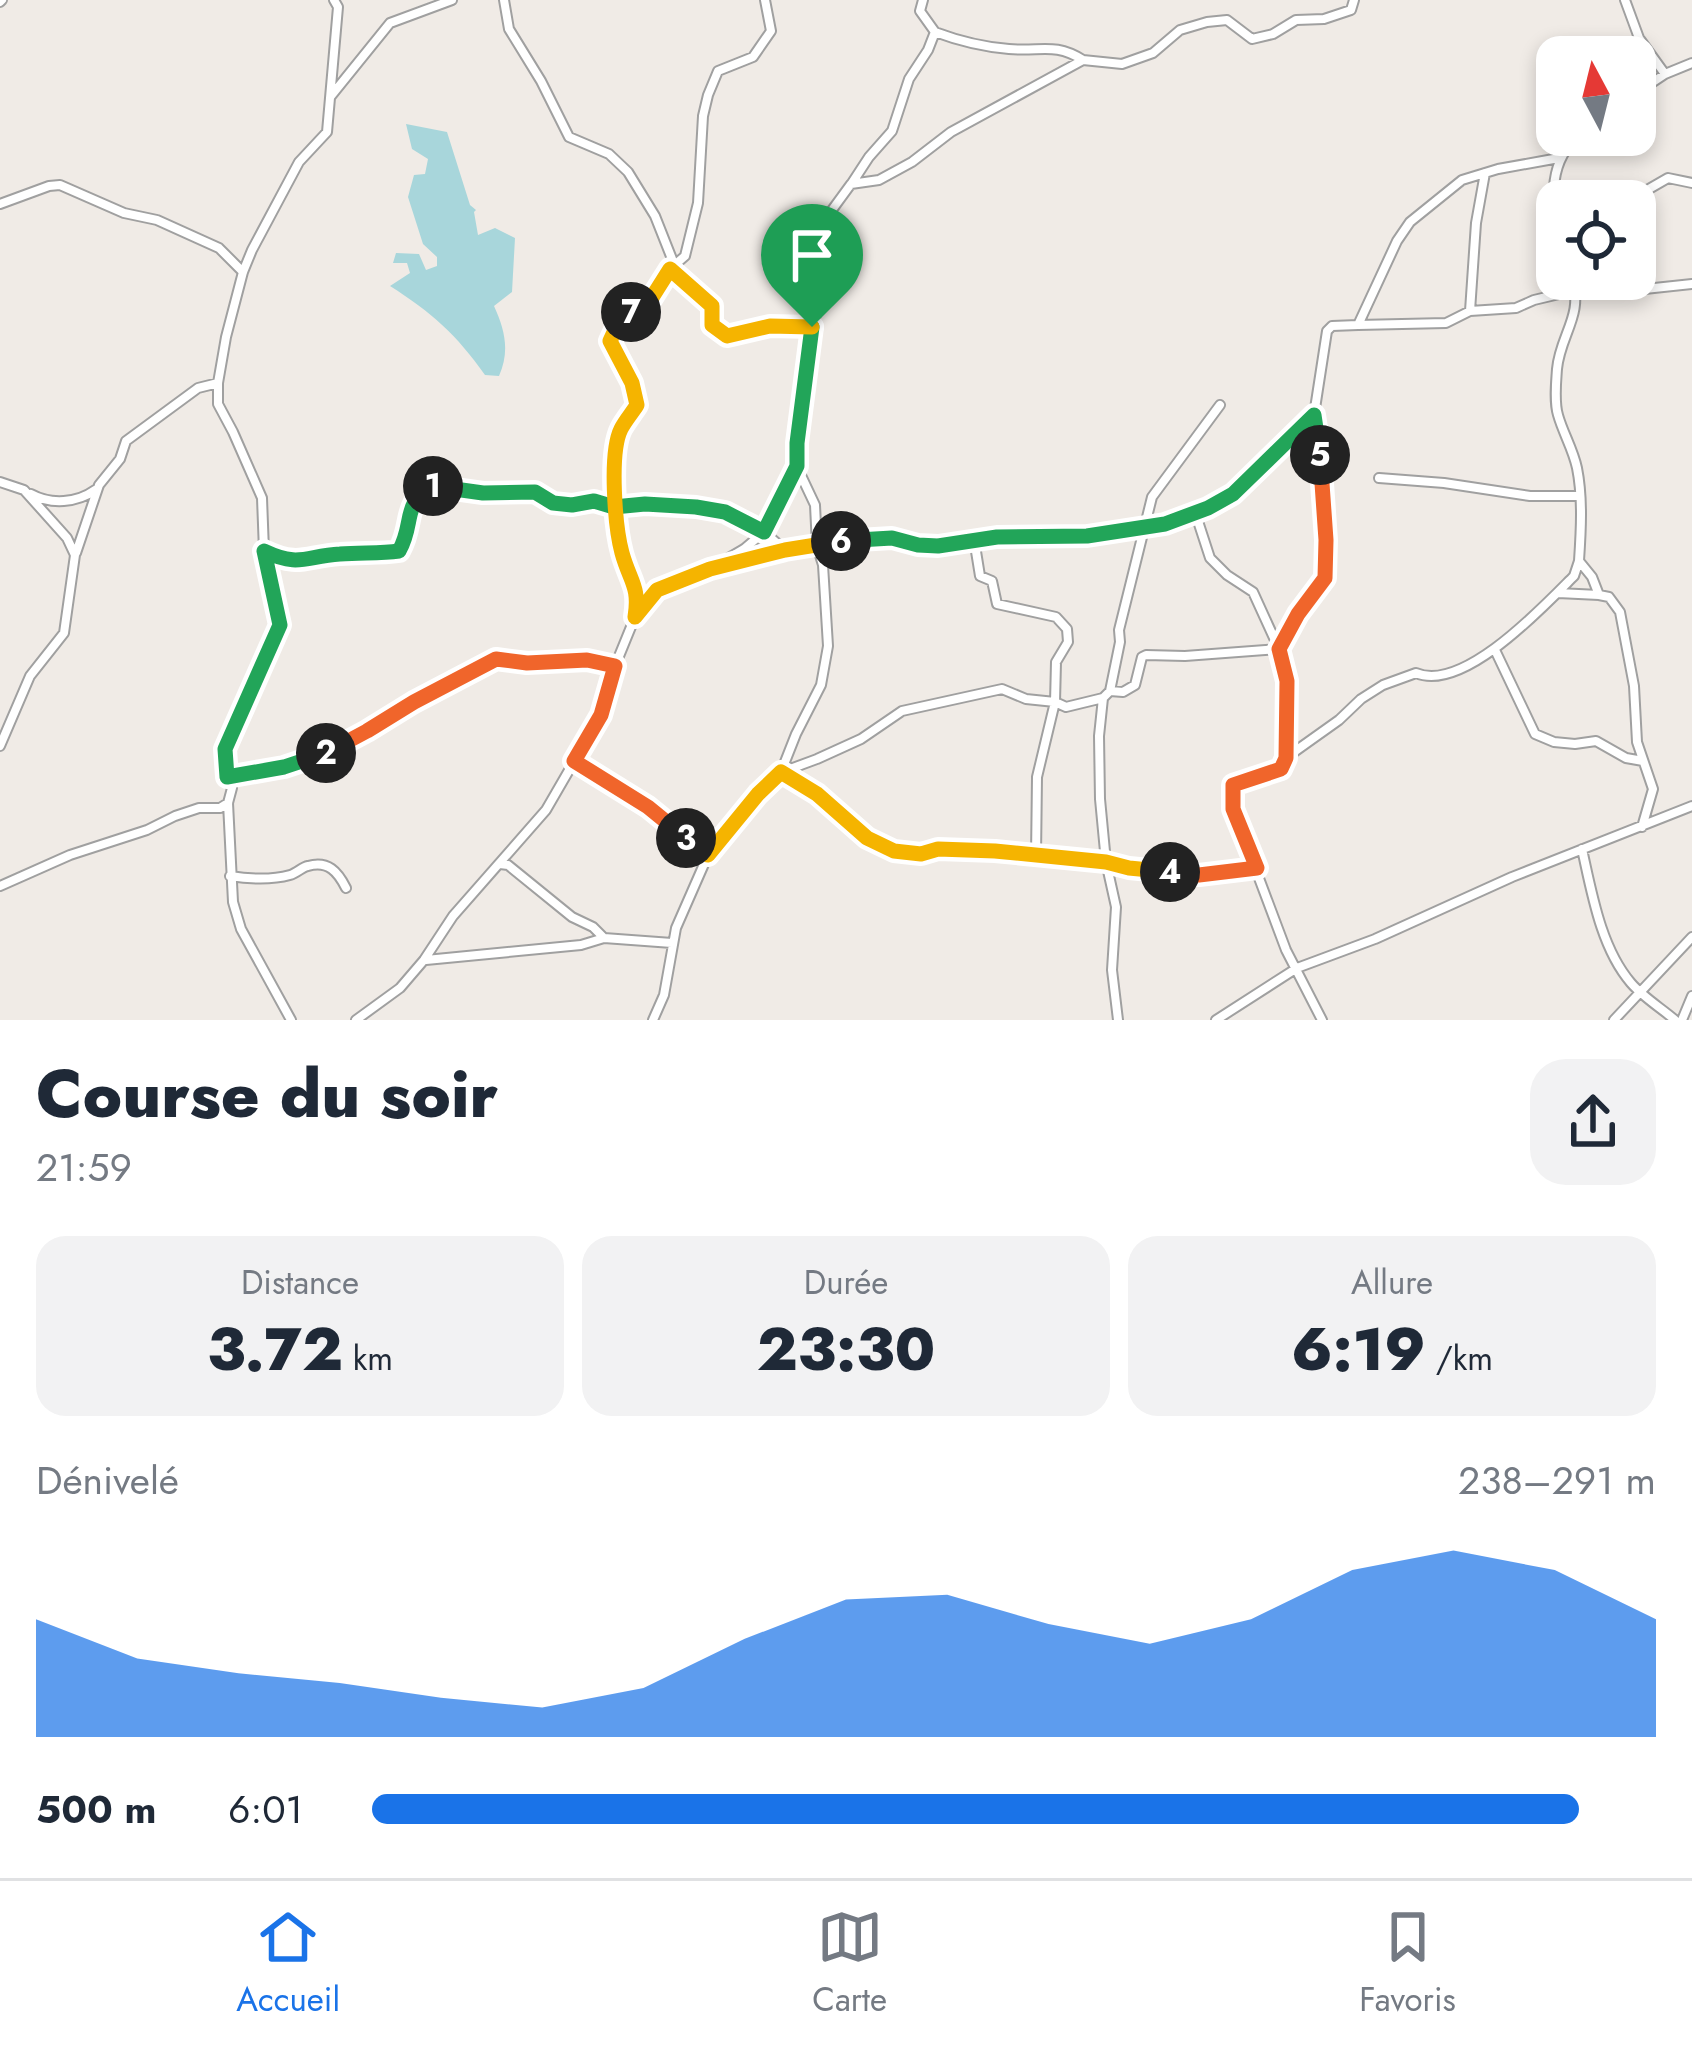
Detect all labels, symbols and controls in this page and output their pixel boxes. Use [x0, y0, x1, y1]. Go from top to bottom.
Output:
north arrow [1536, 36, 1656, 156]
map controls [1536, 36, 1656, 300]
button: locate [1536, 180, 1656, 300]
pin [761, 204, 863, 327]
icon: arrive [779, 222, 845, 288]
pin: 7 [601, 282, 661, 342]
text: 7 [621, 288, 641, 335]
pin: 5 [1290, 425, 1350, 485]
text: 5 [1309, 431, 1331, 478]
pin: 1 [403, 456, 463, 516]
text: 1 [425, 462, 441, 509]
pin: 6 [811, 511, 871, 571]
text: 6 [830, 517, 852, 564]
pin: 2 [296, 723, 356, 783]
text: 2 [315, 729, 337, 776]
pin: 3 [656, 808, 716, 868]
text: 3 [676, 814, 696, 861]
pin: 4 [1140, 842, 1200, 902]
text: 4 [1158, 848, 1182, 895]
text: Course du soir [36, 1046, 498, 1142]
button: share [1530, 1059, 1656, 1185]
text: 21:59 [36, 1139, 132, 1196]
text: Distance [241, 1259, 359, 1306]
text: Durée [804, 1259, 888, 1306]
text: Allure [1351, 1259, 1433, 1306]
text: 3.72 [207, 1306, 343, 1393]
text: 23:30 [757, 1306, 935, 1393]
text: 6:19 [1291, 1306, 1426, 1393]
text: km [343, 1335, 393, 1382]
text: /km [1426, 1335, 1493, 1382]
text: Dénivelé [36, 1452, 179, 1509]
text: 238–291 m [1458, 1452, 1656, 1509]
text: 500 m [36, 1781, 156, 1838]
text: 6:01 [228, 1781, 303, 1838]
tab: Accueil [236, 1904, 340, 2023]
tab: Carte [812, 1904, 887, 2023]
tab: Favoris [1359, 1904, 1456, 2023]

